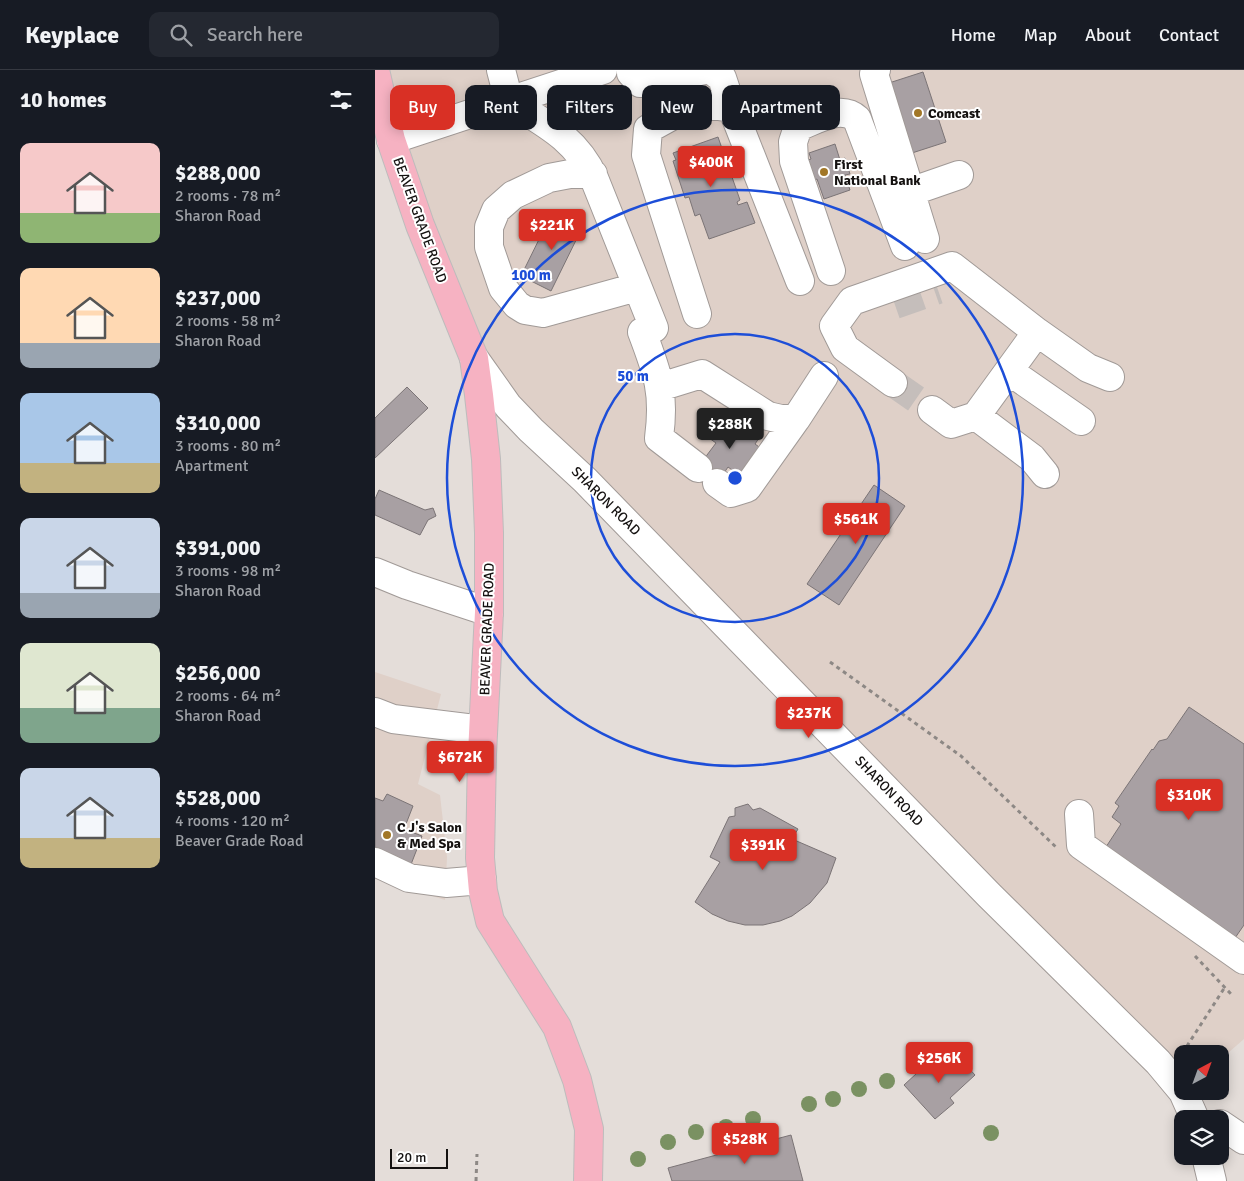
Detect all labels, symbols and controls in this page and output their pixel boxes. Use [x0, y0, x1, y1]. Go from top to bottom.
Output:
search box [149, 12, 499, 57]
text: Keyplace [25, 20, 119, 50]
icon: search [167, 21, 195, 49]
text: Search here [207, 23, 303, 47]
text: Home [951, 24, 996, 46]
text: Map [1024, 24, 1057, 46]
text: About [1085, 24, 1131, 46]
text: Contact [1159, 24, 1219, 46]
chip: Buy [390, 85, 455, 130]
chip: Rent [465, 85, 537, 130]
chip: Filters [547, 85, 632, 130]
chip: New [642, 85, 712, 130]
chip: Apartment [722, 85, 840, 130]
icon: filters [327, 86, 355, 114]
text: 10 homes [20, 87, 106, 113]
place label: Comcast [928, 105, 981, 122]
marker: Comcast [912, 107, 924, 119]
pin: $400K [676, 146, 746, 188]
text: $400K [689, 152, 733, 172]
street label: BEAVER GRADE ROAD [389, 155, 451, 285]
place label: First National Bank [834, 156, 921, 189]
text: $288,000 [175, 160, 261, 186]
icon: home [60, 163, 120, 223]
marker: First National Bank [818, 166, 830, 178]
text: 2 rooms · 78 m² [175, 186, 281, 206]
text: Sharon Road [175, 206, 261, 226]
pin: $221K [517, 208, 587, 251]
text: $221K [530, 215, 574, 235]
text: 100 m [511, 266, 551, 284]
text: $237,000 [175, 285, 261, 311]
icon: home [60, 288, 120, 348]
text: 2 rooms · 58 m² [175, 311, 281, 331]
text: Sharon Road [175, 331, 261, 351]
text: 50 m [617, 367, 649, 385]
pin: $288K [695, 408, 765, 450]
text: $310,000 [175, 410, 261, 436]
icon: home [60, 413, 120, 473]
text: $288K [708, 414, 752, 434]
text: 3 rooms · 80 m² [175, 436, 281, 456]
text: Apartment [175, 456, 248, 476]
street label: SHARON ROAD [568, 463, 644, 539]
centre of rings [726, 469, 744, 487]
pin: $561K [821, 502, 891, 545]
text: $561K [834, 509, 878, 529]
text: $391,000 [175, 535, 261, 561]
icon: home [60, 538, 120, 598]
text: 3 rooms · 98 m² [175, 561, 281, 581]
street label: BEAVER GRADE ROAD [476, 562, 498, 696]
text: Sharon Road [175, 581, 261, 601]
text: $256,000 [175, 660, 261, 686]
icon: home [60, 663, 120, 723]
text: 2 rooms · 64 m² [175, 686, 281, 706]
pin: $237K [774, 696, 844, 739]
text: $237K [787, 703, 831, 723]
text: Sharon Road [175, 706, 261, 726]
pin: $672K [425, 740, 495, 783]
text: $672K [438, 747, 482, 767]
street label: SHARON ROAD [851, 752, 927, 830]
pin: $310K [1154, 778, 1224, 821]
text: $528,000 [175, 785, 261, 811]
text: $310K [1167, 785, 1211, 805]
icon: home [60, 788, 120, 848]
text: 4 rooms · 120 m² [175, 811, 290, 831]
place label: C J's Salon & Med Spa [397, 819, 462, 852]
pin: $391K [728, 828, 798, 871]
marker: C J's Salon & Med Spa [381, 829, 393, 841]
text: Beaver Grade Road [175, 831, 303, 851]
text: $391K [741, 835, 785, 855]
pin: $256K [904, 1042, 974, 1084]
north arrow [1174, 1045, 1229, 1100]
map controls [1174, 1045, 1229, 1165]
text: $256K [917, 1048, 961, 1068]
button: layers [1174, 1110, 1229, 1165]
pin: $528K [710, 1122, 780, 1165]
text: $528K [723, 1129, 767, 1149]
scale bar [390, 1146, 447, 1169]
text: 20 m [397, 1149, 426, 1166]

